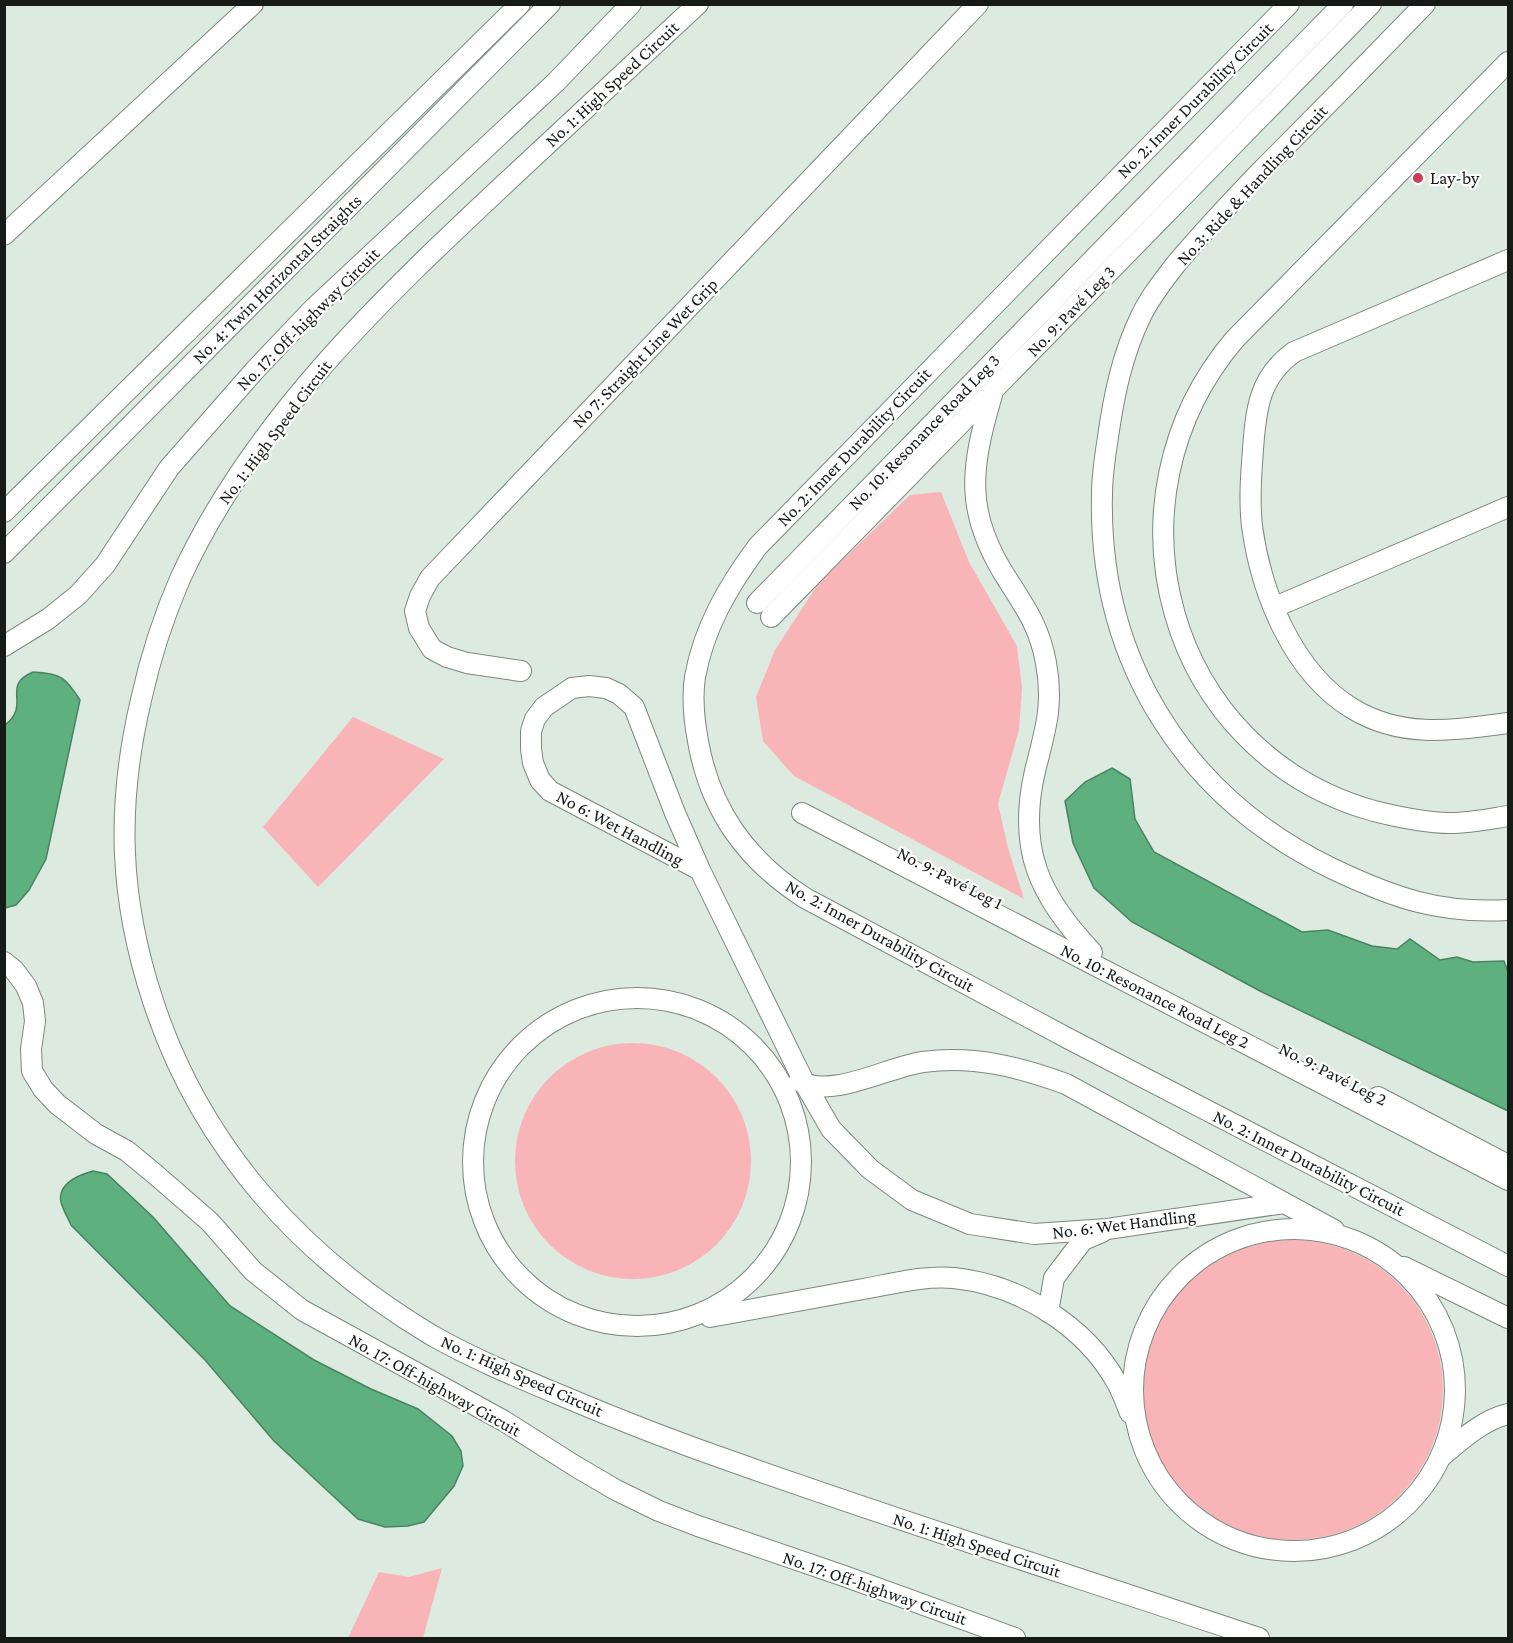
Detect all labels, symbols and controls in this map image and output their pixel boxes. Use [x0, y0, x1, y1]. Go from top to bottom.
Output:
street label: No. 1: High Speed Circuit [541, 16, 684, 151]
street label: No. 2: Inner Durability Circuit [1113, 17, 1278, 182]
street label: No.3: Ride & Handling Circuit [1173, 100, 1332, 269]
place label: Lay-by [1430, 168, 1480, 188]
marker: Lay-by [1411, 171, 1425, 185]
street label: No. 4: Twin Horizontal Straights [188, 190, 366, 368]
street label: No. 17: Off-highway Circuit [233, 243, 384, 394]
street label: No. 9: Pavé Leg 3 [1023, 261, 1119, 361]
street label: No 7: Straight Line Wet Grip [568, 274, 722, 432]
street label: No. 10: Resonance Road Leg 3 [844, 350, 1004, 514]
street label: No. 1: High Speed Circuit [214, 355, 336, 508]
street label: No. 2: Inner Durability Circuit [773, 363, 936, 530]
street label: No 6: Wet Handling [553, 786, 687, 870]
street label: No. 9: Pavé Leg 1 [894, 843, 1006, 913]
street label: No. 2: Inner Durability Circuit [782, 876, 979, 997]
street label: No. 10: Resonance Road Leg 2 [1057, 940, 1253, 1052]
street label: No. 9: Pavé Leg 2 [1276, 1038, 1390, 1110]
street label: No. 2: Inner Durability Circuit [1210, 1106, 1409, 1221]
street label: No. 6: Wet Handling [1051, 1205, 1197, 1243]
street label: No. 17: Off-highway Circuit [346, 1329, 525, 1441]
street label: No. 1: High Speed Circuit [438, 1331, 607, 1421]
street label: No. 1: High Speed Circuit [891, 1508, 1064, 1582]
street label: No. 17: Off-highway Circuit [780, 1547, 971, 1629]

